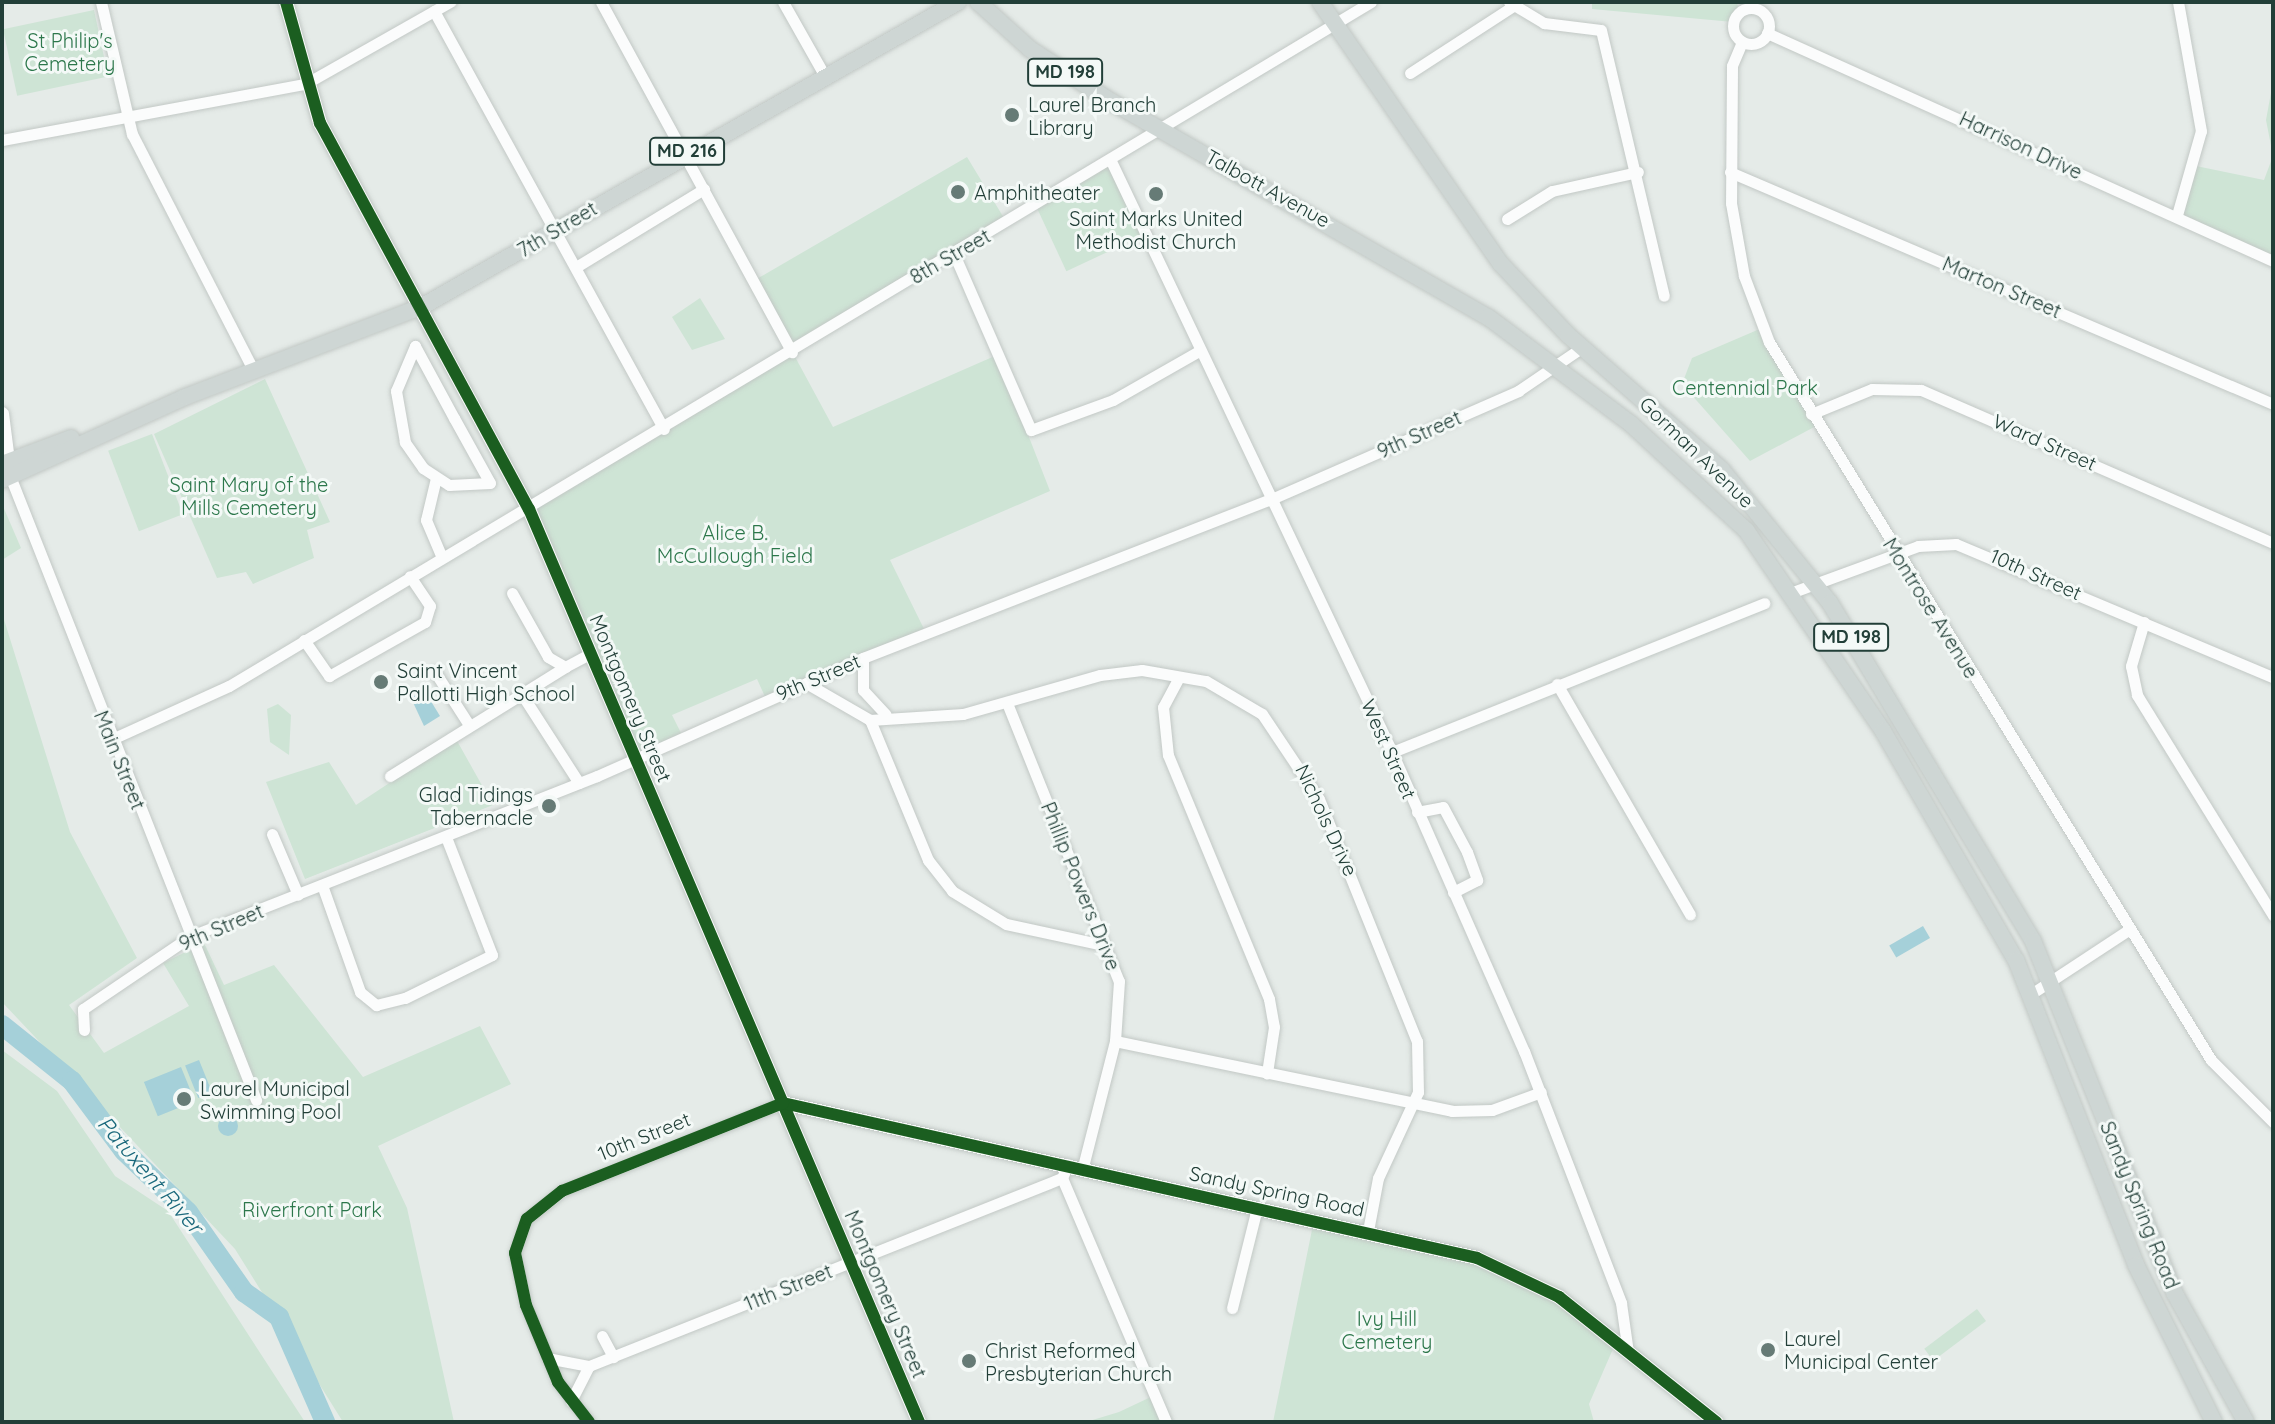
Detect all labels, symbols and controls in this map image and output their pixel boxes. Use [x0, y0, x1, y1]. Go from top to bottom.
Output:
park label: St Philip's Cemetery [25, 28, 115, 75]
road number: MD 198 [1027, 58, 1103, 86]
place label: Laurel Branch Library [1028, 92, 1156, 139]
marker: Laurel Branch Library [1003, 106, 1021, 124]
street label: Harrison Drive [1956, 106, 2086, 184]
road number: MD 216 [649, 137, 725, 165]
street label: Talbott Avenue [1202, 144, 1334, 232]
place label: Amphitheater [974, 180, 1100, 204]
marker: Amphitheater [949, 183, 967, 201]
marker: Saint Marks United Methodist Church [1147, 185, 1165, 203]
street label: 7th Street [513, 196, 601, 262]
place label: Saint Marks United Methodist Church [1069, 206, 1243, 253]
street label: 8th Street [905, 223, 995, 289]
street label: Marton Street [1939, 251, 2065, 323]
park label: Centennial Park [1672, 375, 1818, 399]
street label: Gorman Avenue [1635, 391, 1759, 513]
street label: 9th Street [1373, 405, 1465, 463]
street label: Ward Street [1990, 409, 2100, 475]
park label: Saint Mary of the Mills Cemetery [170, 472, 328, 519]
park label: Alice B. McCullough Field [657, 521, 813, 568]
street label: Montrose Avenue [1878, 533, 1984, 683]
street label: 10th Street [1987, 543, 2085, 605]
street label: Montgomery Street [585, 611, 677, 785]
road number: MD 198 [1813, 623, 1889, 651]
street label: 9th Street [772, 648, 864, 706]
place label: Saint Vincent Pallotti High School [397, 658, 575, 705]
marker: Saint Vincent Pallotti High School [372, 673, 390, 691]
street label: West Street [1356, 695, 1422, 803]
street label: Main Street [89, 707, 151, 813]
street label: Nichols Drive [1291, 760, 1363, 880]
place label: Glad Tidings Tabernacle [419, 782, 533, 829]
marker: Glad Tidings Tabernacle [540, 797, 558, 815]
street label: Phillip Powers Drive [1036, 798, 1126, 974]
street label: 9th Street [175, 898, 267, 956]
place label: Laurel Municipal Swimming Pool [200, 1076, 350, 1123]
marker: Laurel Municipal Swimming Pool [175, 1090, 193, 1108]
street label: 10th Street [594, 1107, 694, 1165]
water label: Patuxent River [92, 1111, 208, 1239]
street label: Sandy Spring Road [2095, 1118, 2185, 1292]
street label: Sandy Spring Road [1187, 1161, 1367, 1221]
park label: Riverfront Park [242, 1197, 382, 1221]
street label: Montgomery Street [840, 1207, 932, 1381]
street label: 11th Street [740, 1258, 836, 1316]
park label: Ivy Hill Cemetery [1342, 1307, 1432, 1354]
place label: Laurel Municipal Center [1784, 1326, 1938, 1373]
place label: Christ Reformed Presbyterian Church [985, 1338, 1172, 1385]
marker: Laurel Municipal Center [1759, 1341, 1777, 1359]
marker: Christ Reformed Presbyterian Church [960, 1352, 978, 1370]

